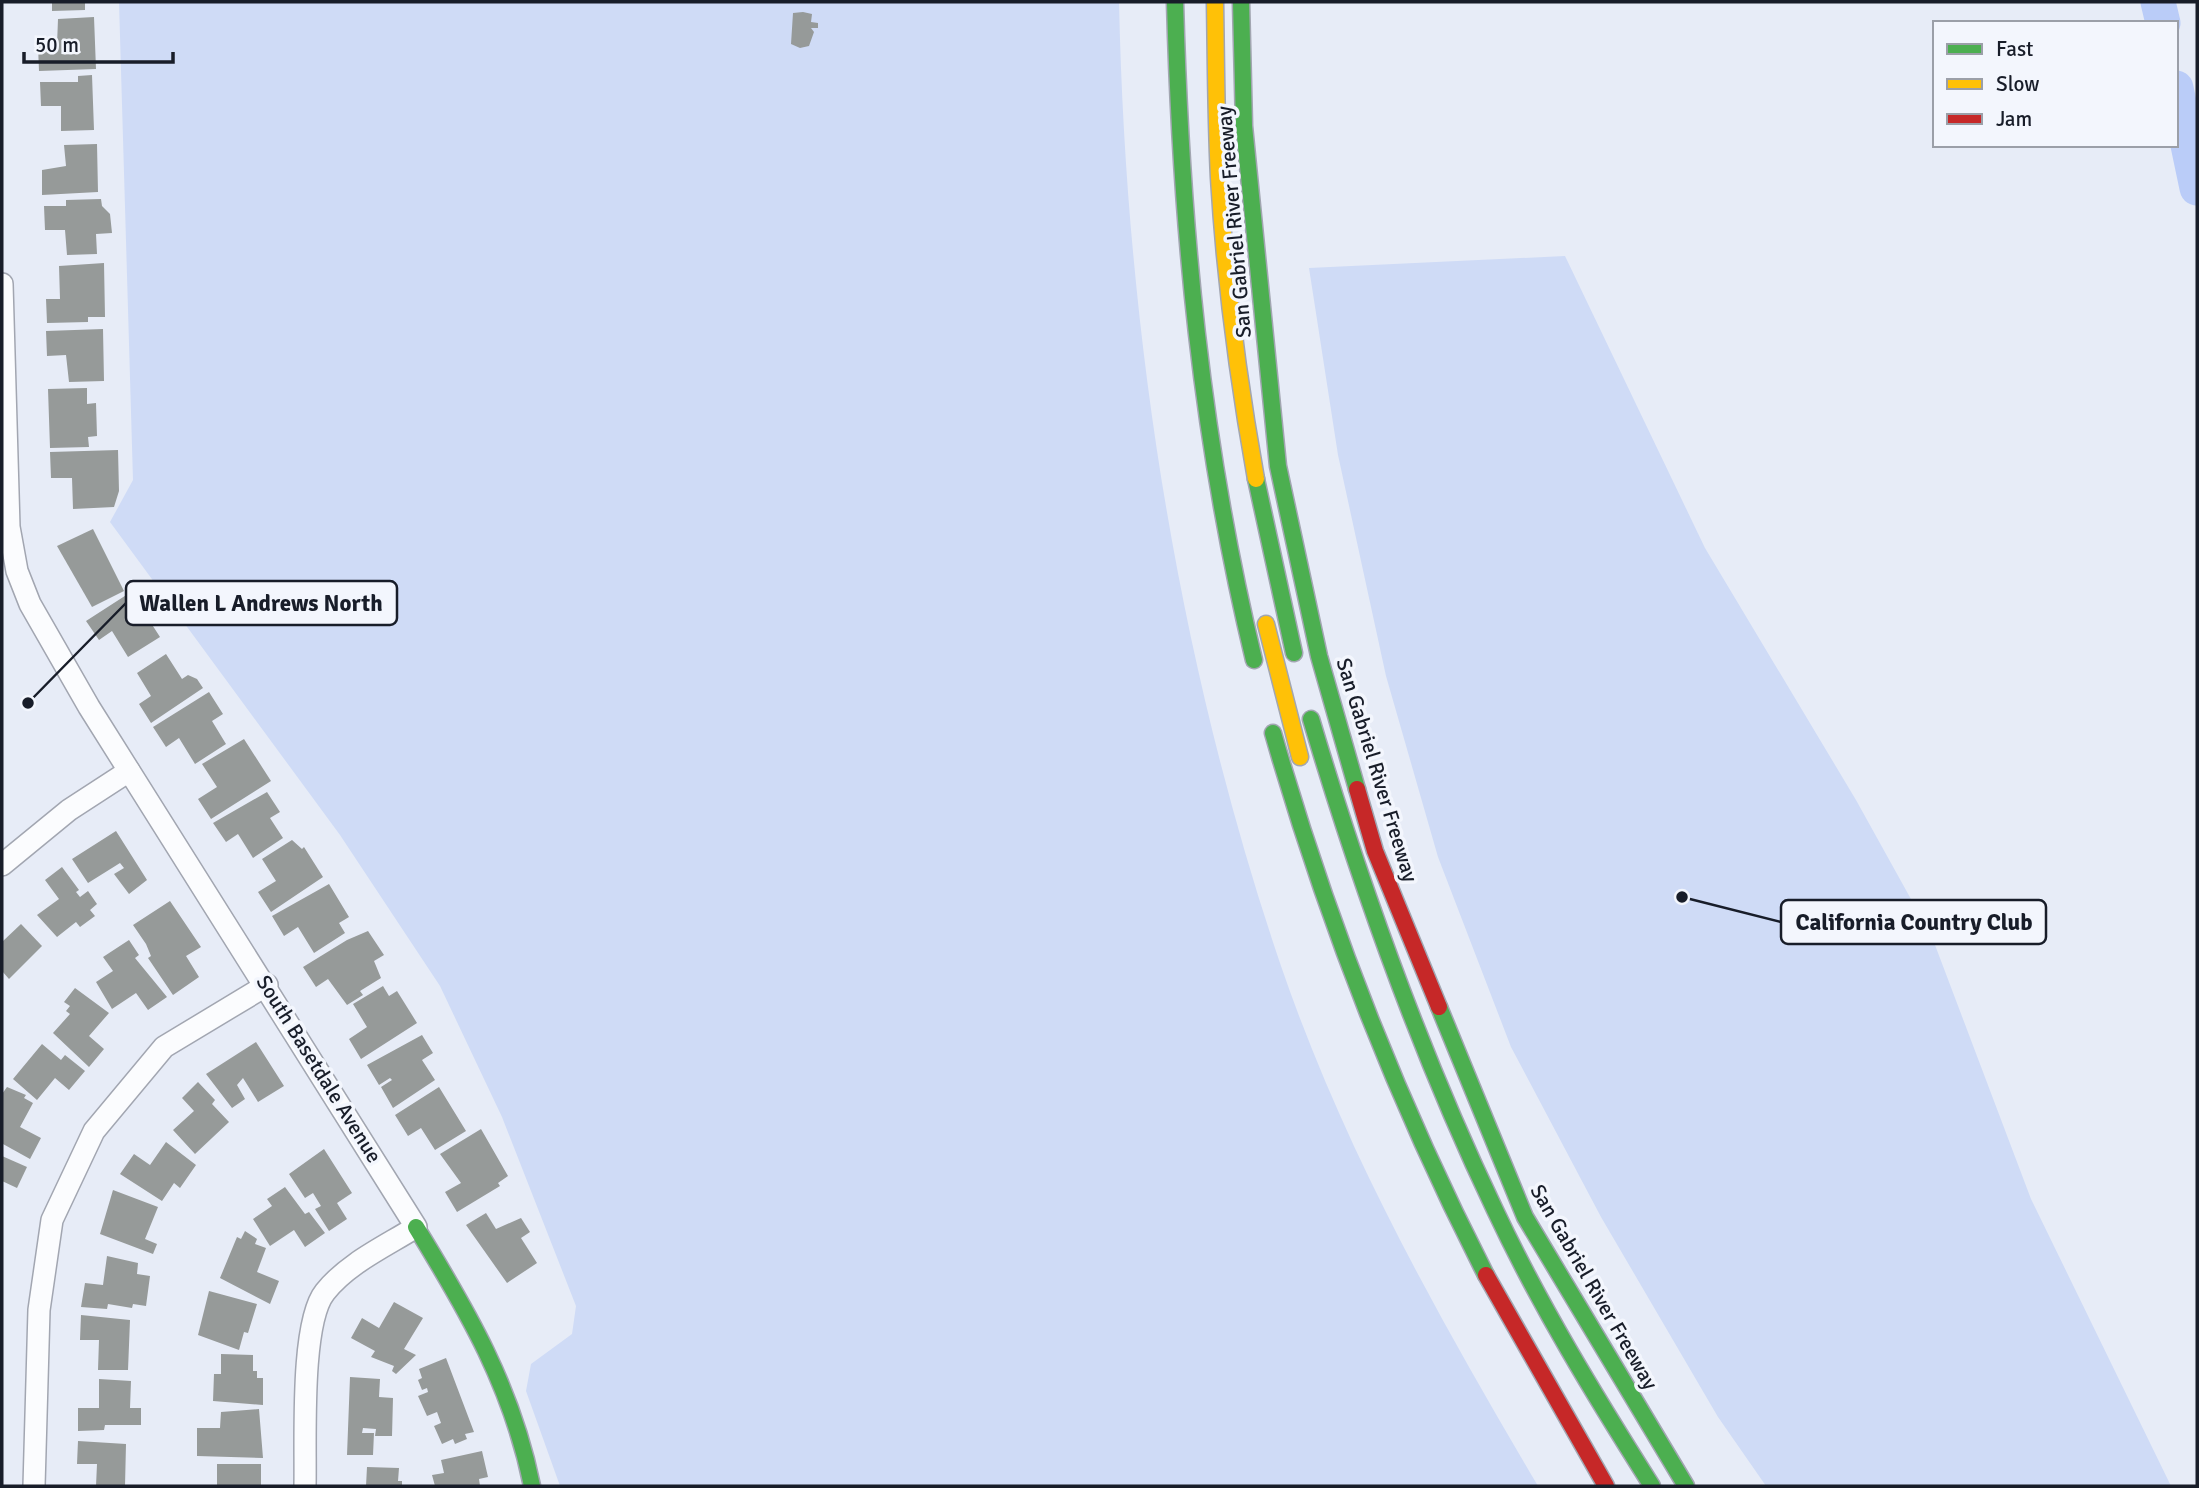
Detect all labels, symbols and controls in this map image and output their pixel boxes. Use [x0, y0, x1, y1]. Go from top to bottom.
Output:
scale bar [24, 21, 173, 65]
legend [1933, 21, 2178, 147]
text: 50 m [35, 32, 79, 58]
text: Fast [1996, 36, 2033, 62]
text: Slow [1996, 71, 2040, 97]
street label: San Gabriel River Freeway [1211, 105, 1257, 339]
text: Jam [1996, 106, 2032, 132]
callout: Wallen L Andrews North [126, 581, 397, 625]
text: Wallen L Andrews North [139, 589, 383, 618]
street label: San Gabriel River Freeway [1331, 655, 1423, 885]
callout: California Country Club [1781, 900, 2046, 944]
text: California Country Club [1795, 908, 2033, 937]
street label: South Basetdale Avenue [251, 970, 387, 1168]
street label: San Gabriel River Freeway [1525, 1180, 1664, 1394]

